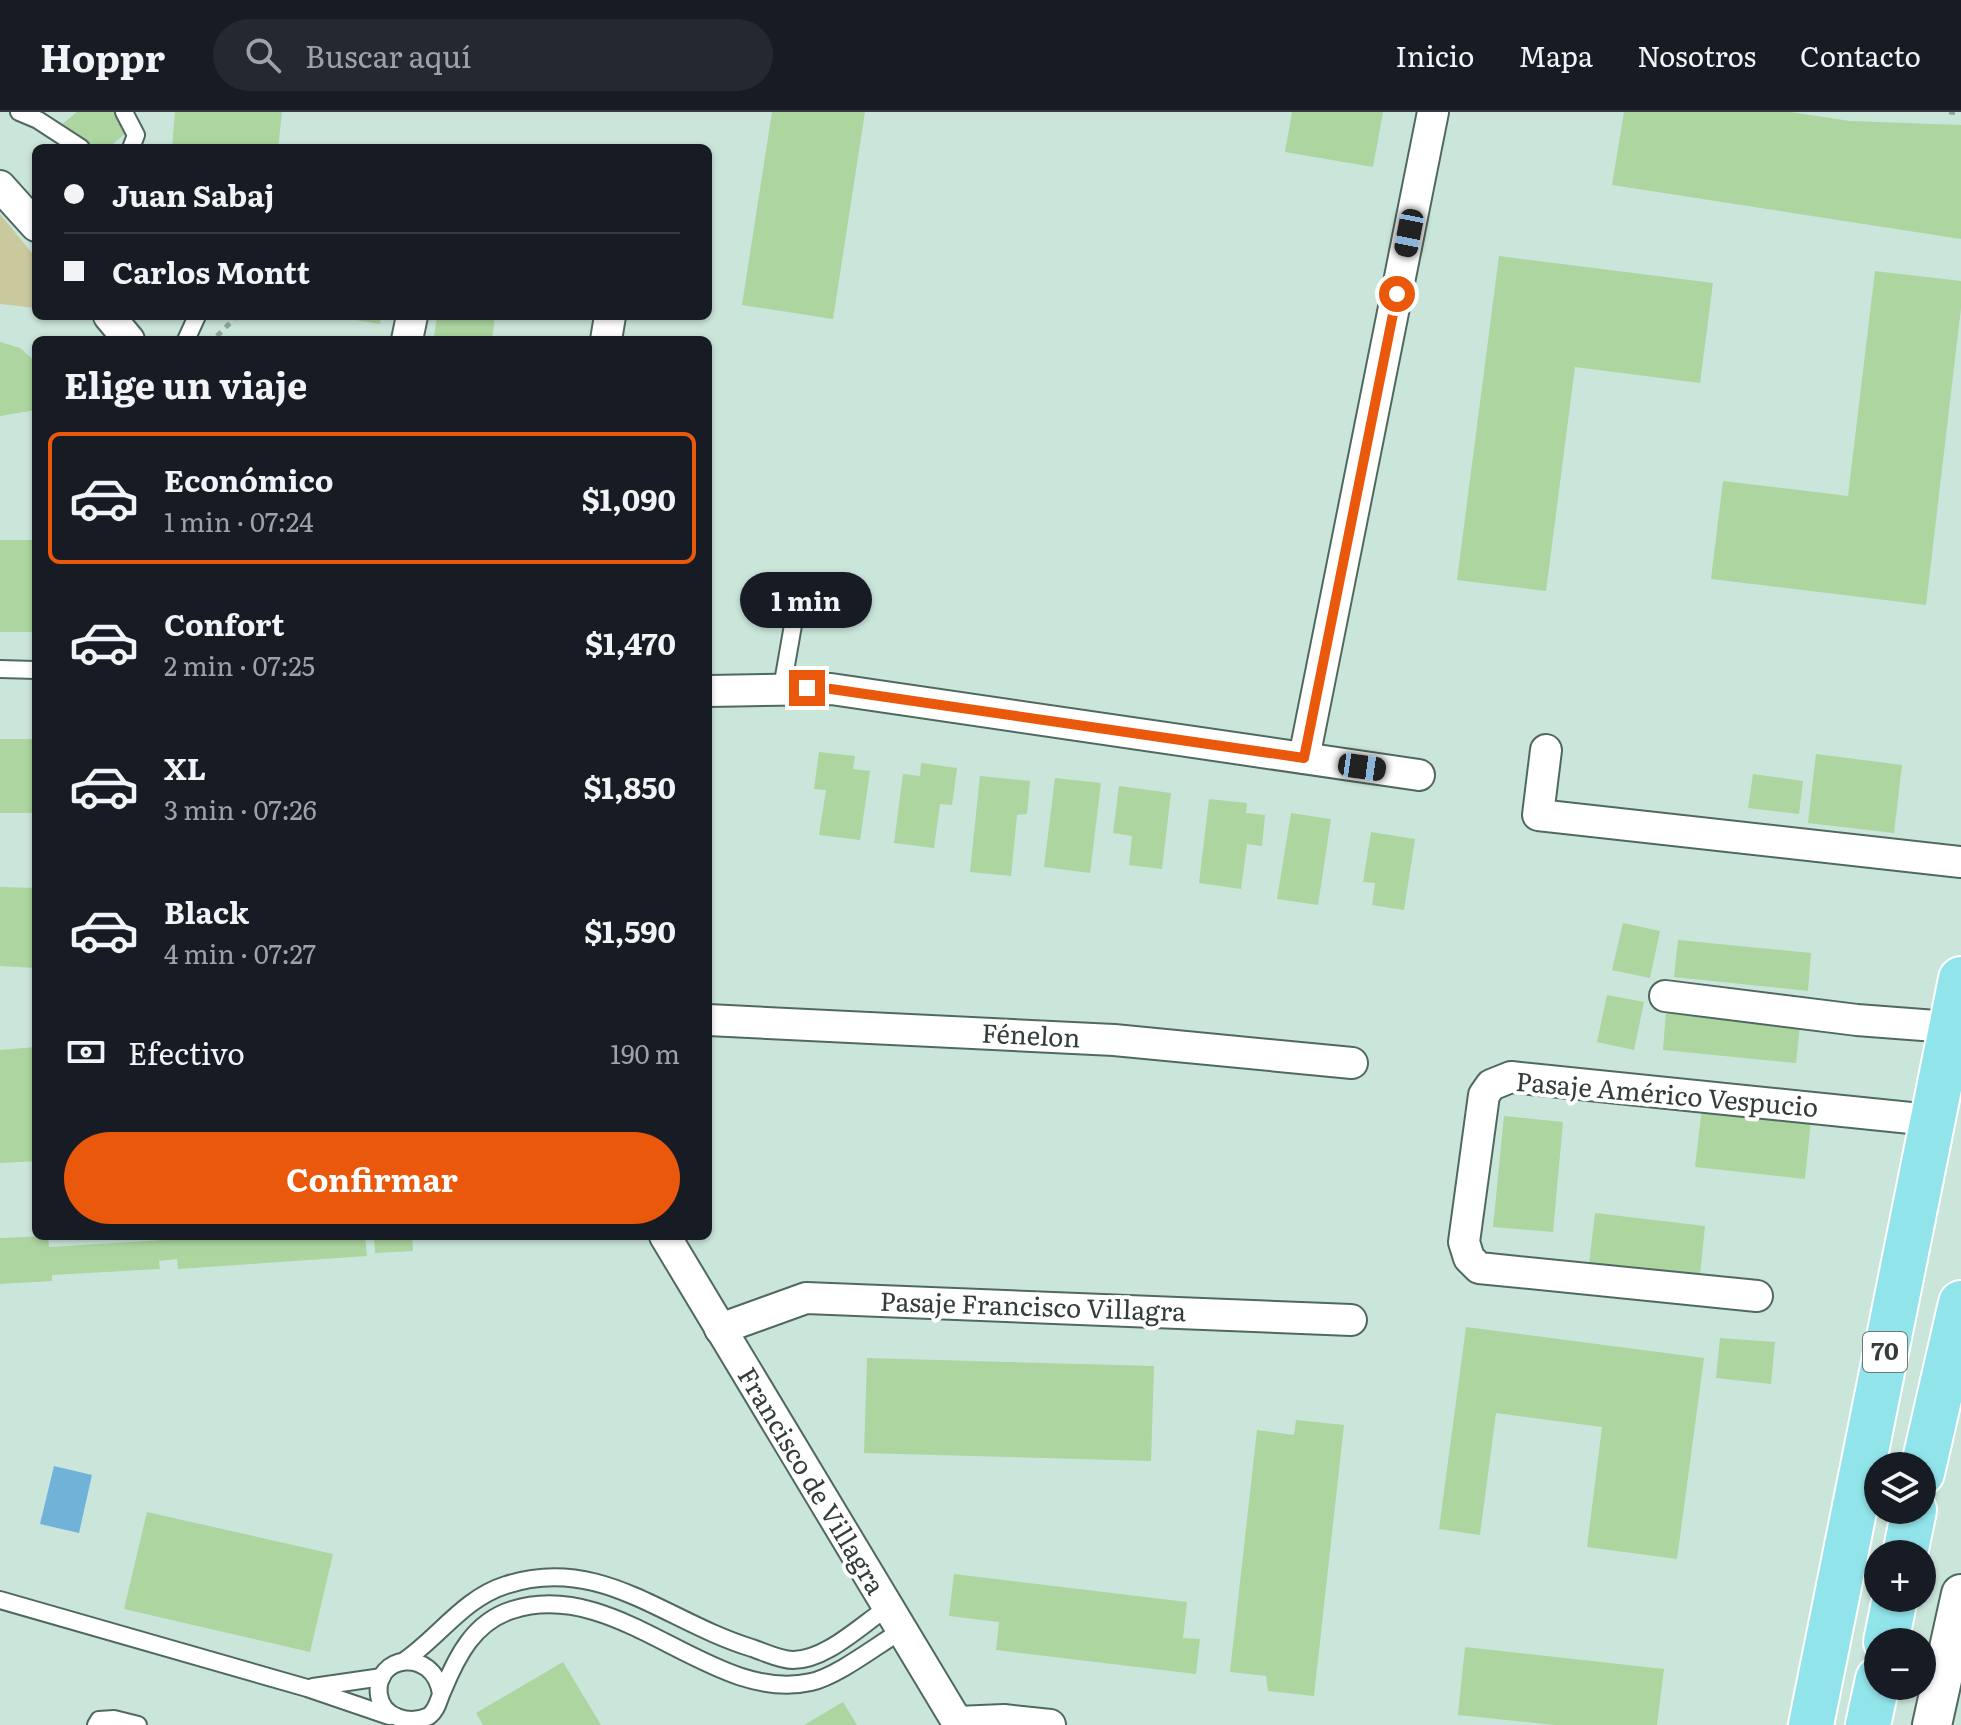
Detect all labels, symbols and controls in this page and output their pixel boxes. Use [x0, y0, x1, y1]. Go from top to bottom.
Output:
search box [213, 19, 773, 91]
text: Hoppr [40, 27, 165, 84]
icon: search [241, 33, 285, 77]
text: Buscar aquí [305, 33, 471, 77]
text: Inicio [1395, 34, 1474, 76]
text: Mapa [1518, 34, 1593, 76]
text: Nosotros [1637, 34, 1756, 76]
text: Contacto [1800, 34, 1921, 76]
text: Juan Sabaj [112, 172, 274, 216]
car [1393, 207, 1425, 259]
text: Carlos Montt [112, 249, 310, 293]
route start [1379, 276, 1415, 312]
text: Elige un viaje [64, 357, 307, 410]
text: Económico [164, 457, 333, 501]
icon: car [68, 462, 140, 534]
text: $1,090 [582, 476, 676, 520]
text: 1 min · 07:24 [164, 501, 314, 540]
callout: 1 min [741, 572, 873, 628]
text: 1 min [771, 580, 841, 619]
text: Confort [164, 601, 285, 645]
icon: car [68, 606, 140, 678]
text: $1,470 [585, 620, 676, 664]
text: 2 min · 07:25 [164, 645, 315, 684]
route end [789, 670, 825, 706]
text: XL [164, 745, 206, 789]
icon: car [68, 750, 140, 822]
car [1337, 752, 1387, 782]
text: $1,850 [583, 764, 676, 808]
text: 3 min · 07:26 [164, 789, 317, 828]
text: Black [164, 889, 249, 933]
icon: car [68, 894, 140, 966]
text: $1,590 [584, 908, 676, 952]
text: 4 min · 07:27 [164, 933, 316, 972]
street label: Fénelon [981, 1011, 1082, 1056]
icon: cash [64, 1030, 108, 1074]
text: Efectivo [128, 1030, 245, 1074]
text: 190 m [610, 1033, 680, 1072]
street label: Pasaje Américo Vespucio [1514, 1060, 1820, 1125]
button: Confirmar [64, 1132, 680, 1224]
street label: Pasaje Francisco Villagra [879, 1280, 1187, 1329]
road number: 70 [1863, 1332, 1907, 1372]
street label: Francisco de Villagra [730, 1359, 897, 1601]
map controls [1864, 1452, 1936, 1700]
button: layers [1864, 1452, 1936, 1524]
button: + [1864, 1540, 1936, 1612]
button: − [1864, 1628, 1936, 1700]

